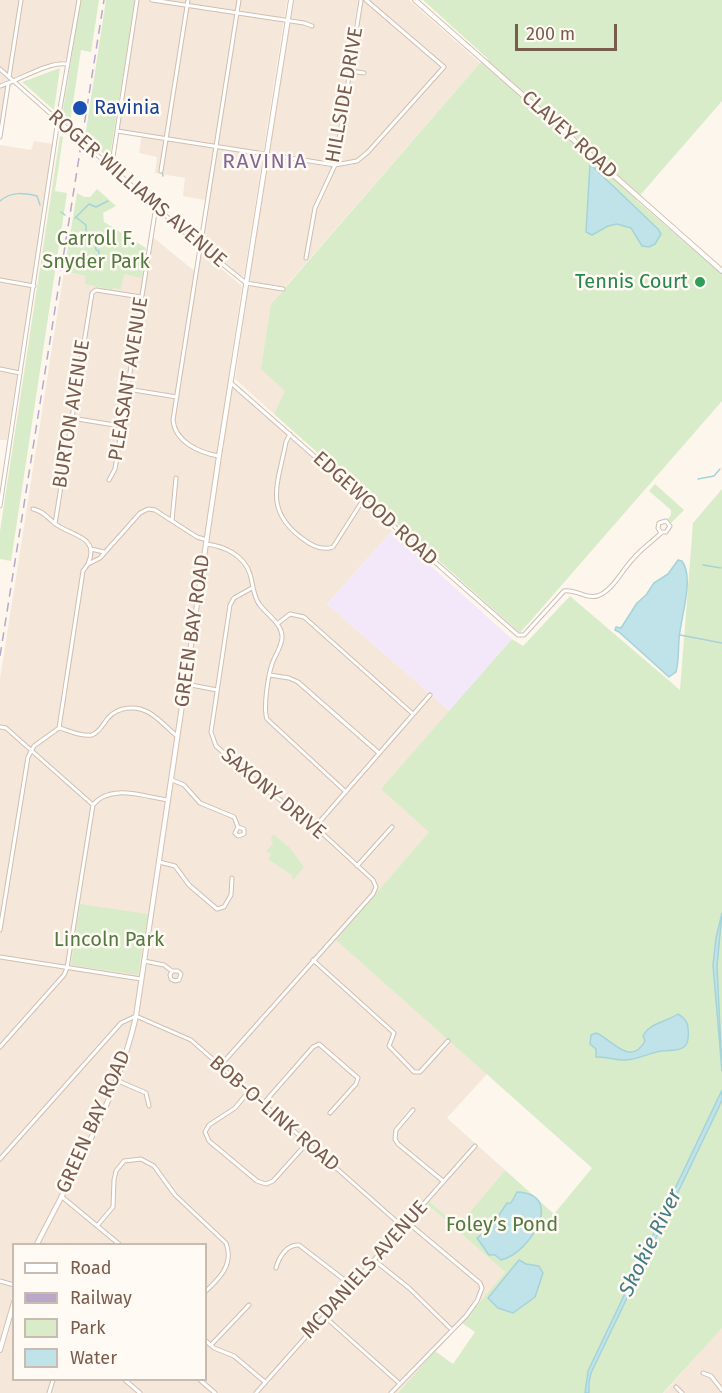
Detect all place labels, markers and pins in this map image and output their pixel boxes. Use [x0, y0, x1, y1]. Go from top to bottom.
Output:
place label: Ravinia [94, 96, 160, 120]
marker: Ravinia [71, 99, 89, 117]
place label: Tennis Court [575, 270, 688, 294]
marker: Tennis Court [693, 275, 707, 289]

